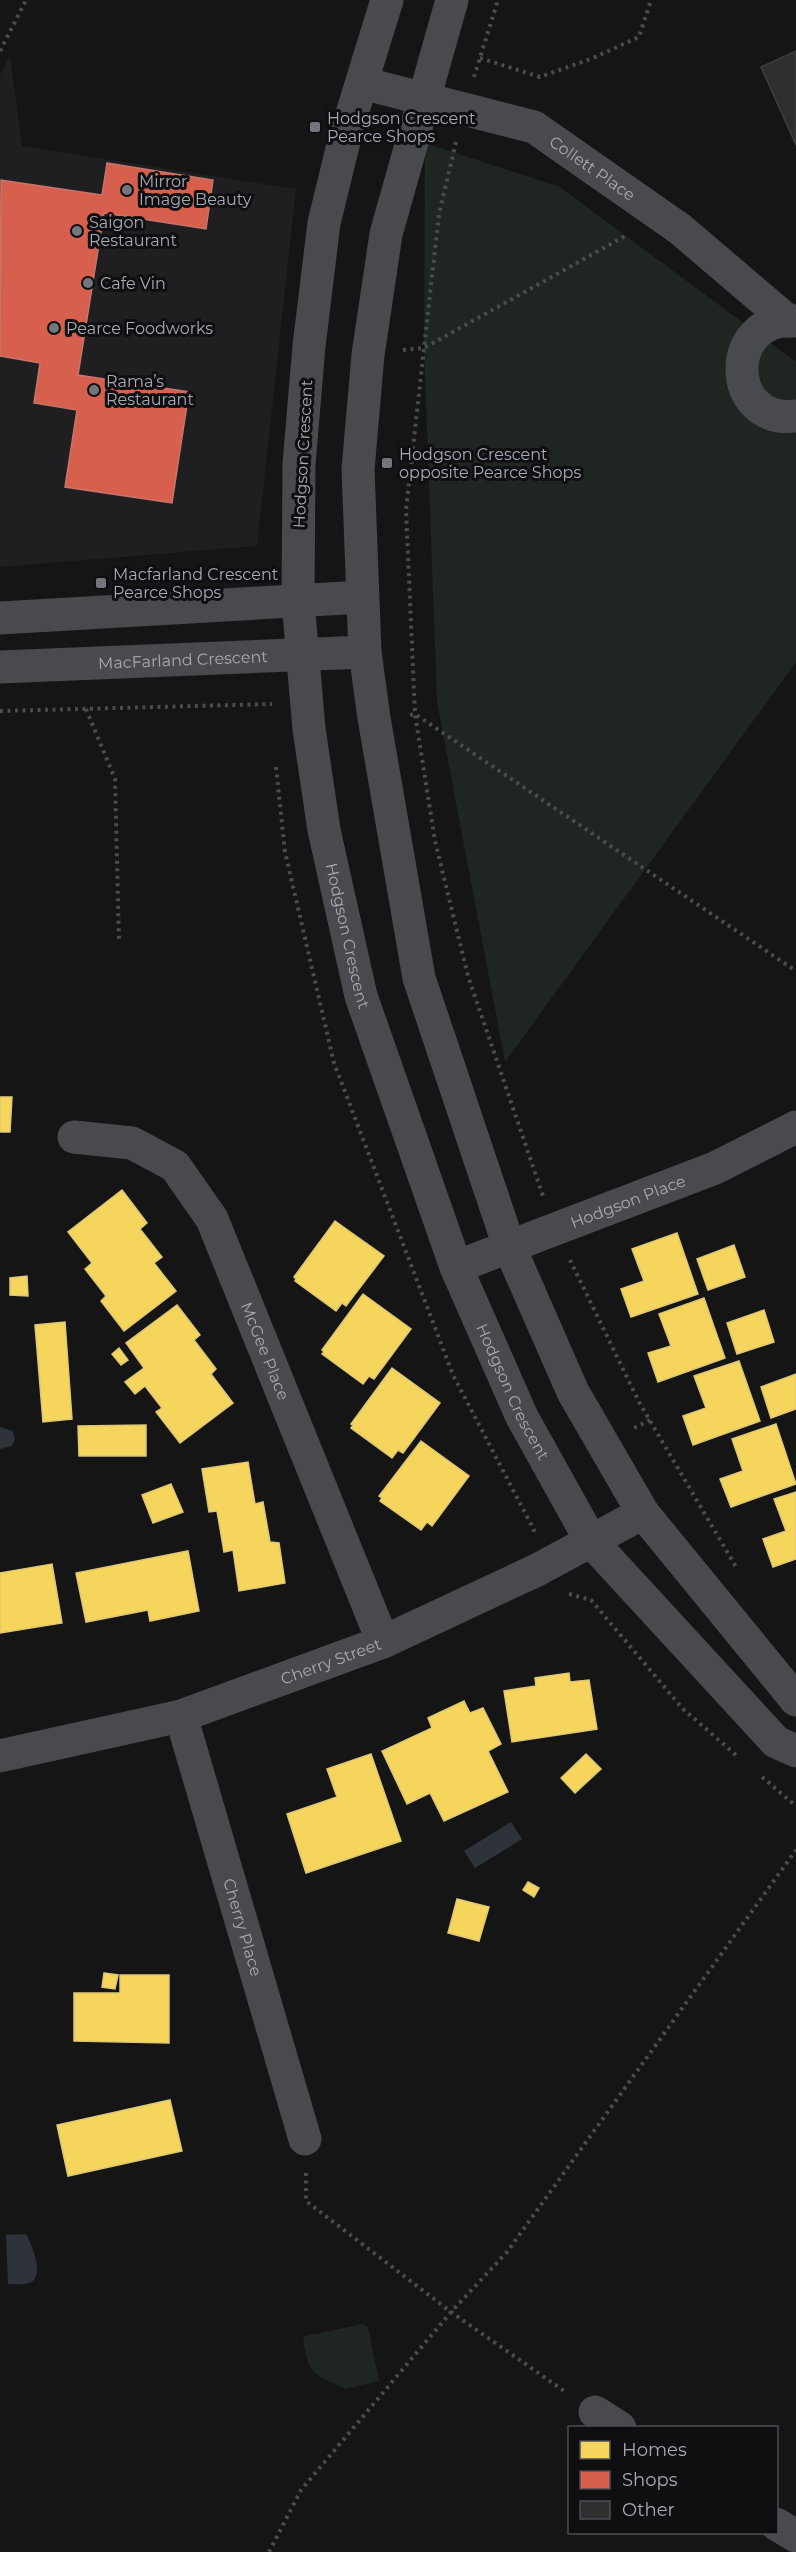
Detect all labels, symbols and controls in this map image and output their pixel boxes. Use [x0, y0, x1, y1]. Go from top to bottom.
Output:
place label: Hodgson Crescent Pearce Shops [327, 109, 476, 146]
marker: Hodgson Crescent Pearce Shops [308, 120, 322, 134]
street label: Collett Place [546, 131, 639, 204]
place label: Mirror Image Beauty [139, 172, 252, 209]
marker: Mirror Image Beauty [120, 183, 134, 197]
place label: Saigon Restaurant [89, 213, 177, 250]
marker: Saigon Restaurant [70, 224, 84, 238]
place label: Cafe Vin [100, 274, 166, 293]
marker: Cafe Vin [81, 276, 95, 290]
place label: Pearce Foodworks [66, 319, 213, 338]
marker: Pearce Foodworks [47, 321, 61, 335]
place label: Rama’s Restaurant [106, 372, 194, 409]
street label: Hodgson Crescent [290, 379, 316, 529]
marker: Rama’s Restaurant [87, 383, 101, 397]
place label: Hodgson Crescent opposite Pearce Shops [399, 445, 581, 482]
marker: Hodgson Crescent opposite Pearce Shops [380, 456, 394, 470]
place label: Macfarland Crescent Pearce Shops [113, 565, 279, 602]
marker: Macfarland Crescent Pearce Shops [94, 576, 108, 590]
street label: MacFarland Crescent [98, 646, 269, 672]
street label: Hodgson Crescent [322, 861, 374, 1011]
street label: Hodgson Place [568, 1171, 688, 1232]
street label: McGee Place [237, 1299, 294, 1403]
street label: Hodgson Crescent [473, 1321, 554, 1464]
street label: Cherry Street [278, 1634, 384, 1688]
street label: Cherry Place [220, 1876, 266, 1978]
legend [568, 2426, 778, 2534]
text: Homes [622, 2439, 687, 2461]
text: Shops [622, 2469, 678, 2491]
text: Other [622, 2499, 675, 2521]

